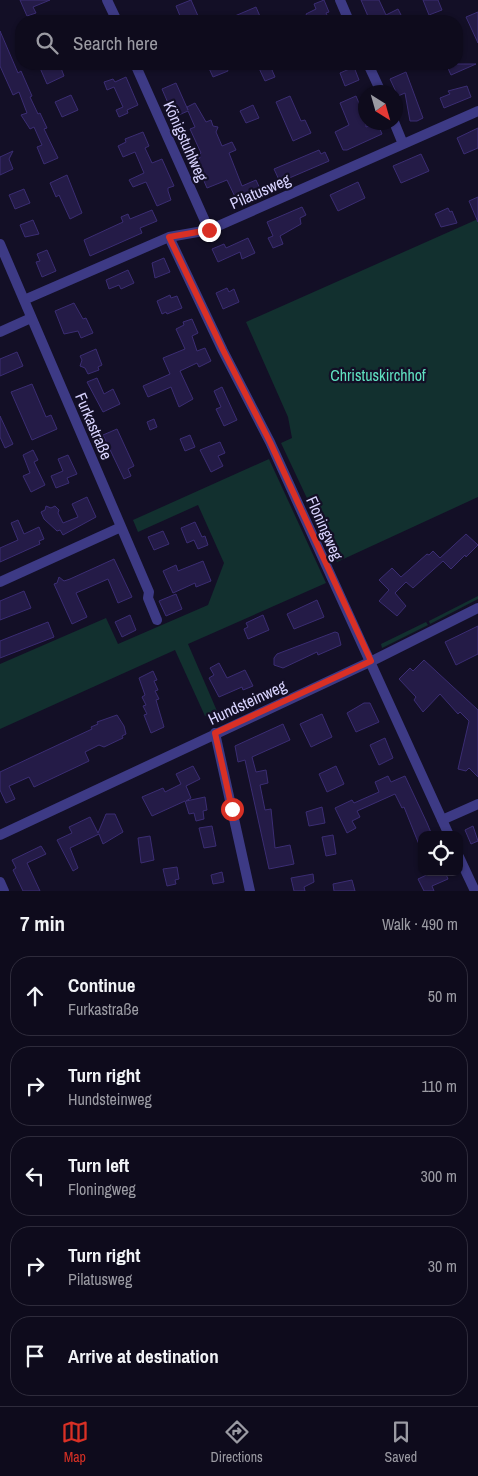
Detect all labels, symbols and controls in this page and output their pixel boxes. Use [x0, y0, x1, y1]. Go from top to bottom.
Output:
search box [15, 15, 463, 70]
icon: search [33, 29, 61, 57]
text: Search here [73, 30, 158, 56]
north arrow [358, 85, 403, 130]
street label: Königstuhlweg [158, 97, 214, 185]
street label: Pilatusweg [226, 168, 294, 214]
route end [198, 219, 221, 242]
park label: Christuskirchhof [330, 364, 426, 386]
street label: Furkastraße [70, 389, 118, 463]
street label: Floningweg [301, 493, 349, 564]
street label: Hundsteinweg [204, 674, 290, 730]
route start [221, 798, 244, 821]
map controls [418, 831, 463, 876]
button: locate [418, 831, 463, 876]
text: 7 min [20, 909, 65, 938]
text: Walk · 490 m [382, 913, 458, 935]
text: Continue [68, 972, 136, 998]
icon: ahead [21, 982, 49, 1010]
text: 50 m [428, 985, 457, 1007]
text: Furkastraße [68, 998, 139, 1020]
text: Turn right [68, 1062, 140, 1088]
icon: right [21, 1072, 49, 1100]
text: 110 m [421, 1075, 457, 1097]
text: Hundsteinweg [68, 1088, 152, 1110]
text: Turn left [68, 1152, 129, 1178]
icon: left [21, 1162, 49, 1190]
text: 300 m [421, 1165, 457, 1187]
text: Floningweg [68, 1178, 136, 1200]
text: Turn right [68, 1242, 140, 1268]
icon: right [21, 1252, 49, 1280]
text: 30 m [428, 1255, 457, 1277]
text: Pilatusweg [68, 1268, 132, 1290]
icon: arrive [21, 1342, 49, 1370]
text: Arrive at destination [68, 1343, 219, 1369]
tab: Map [61, 1418, 89, 1466]
tab: Directions [211, 1418, 263, 1466]
tab: Saved [385, 1418, 417, 1466]

